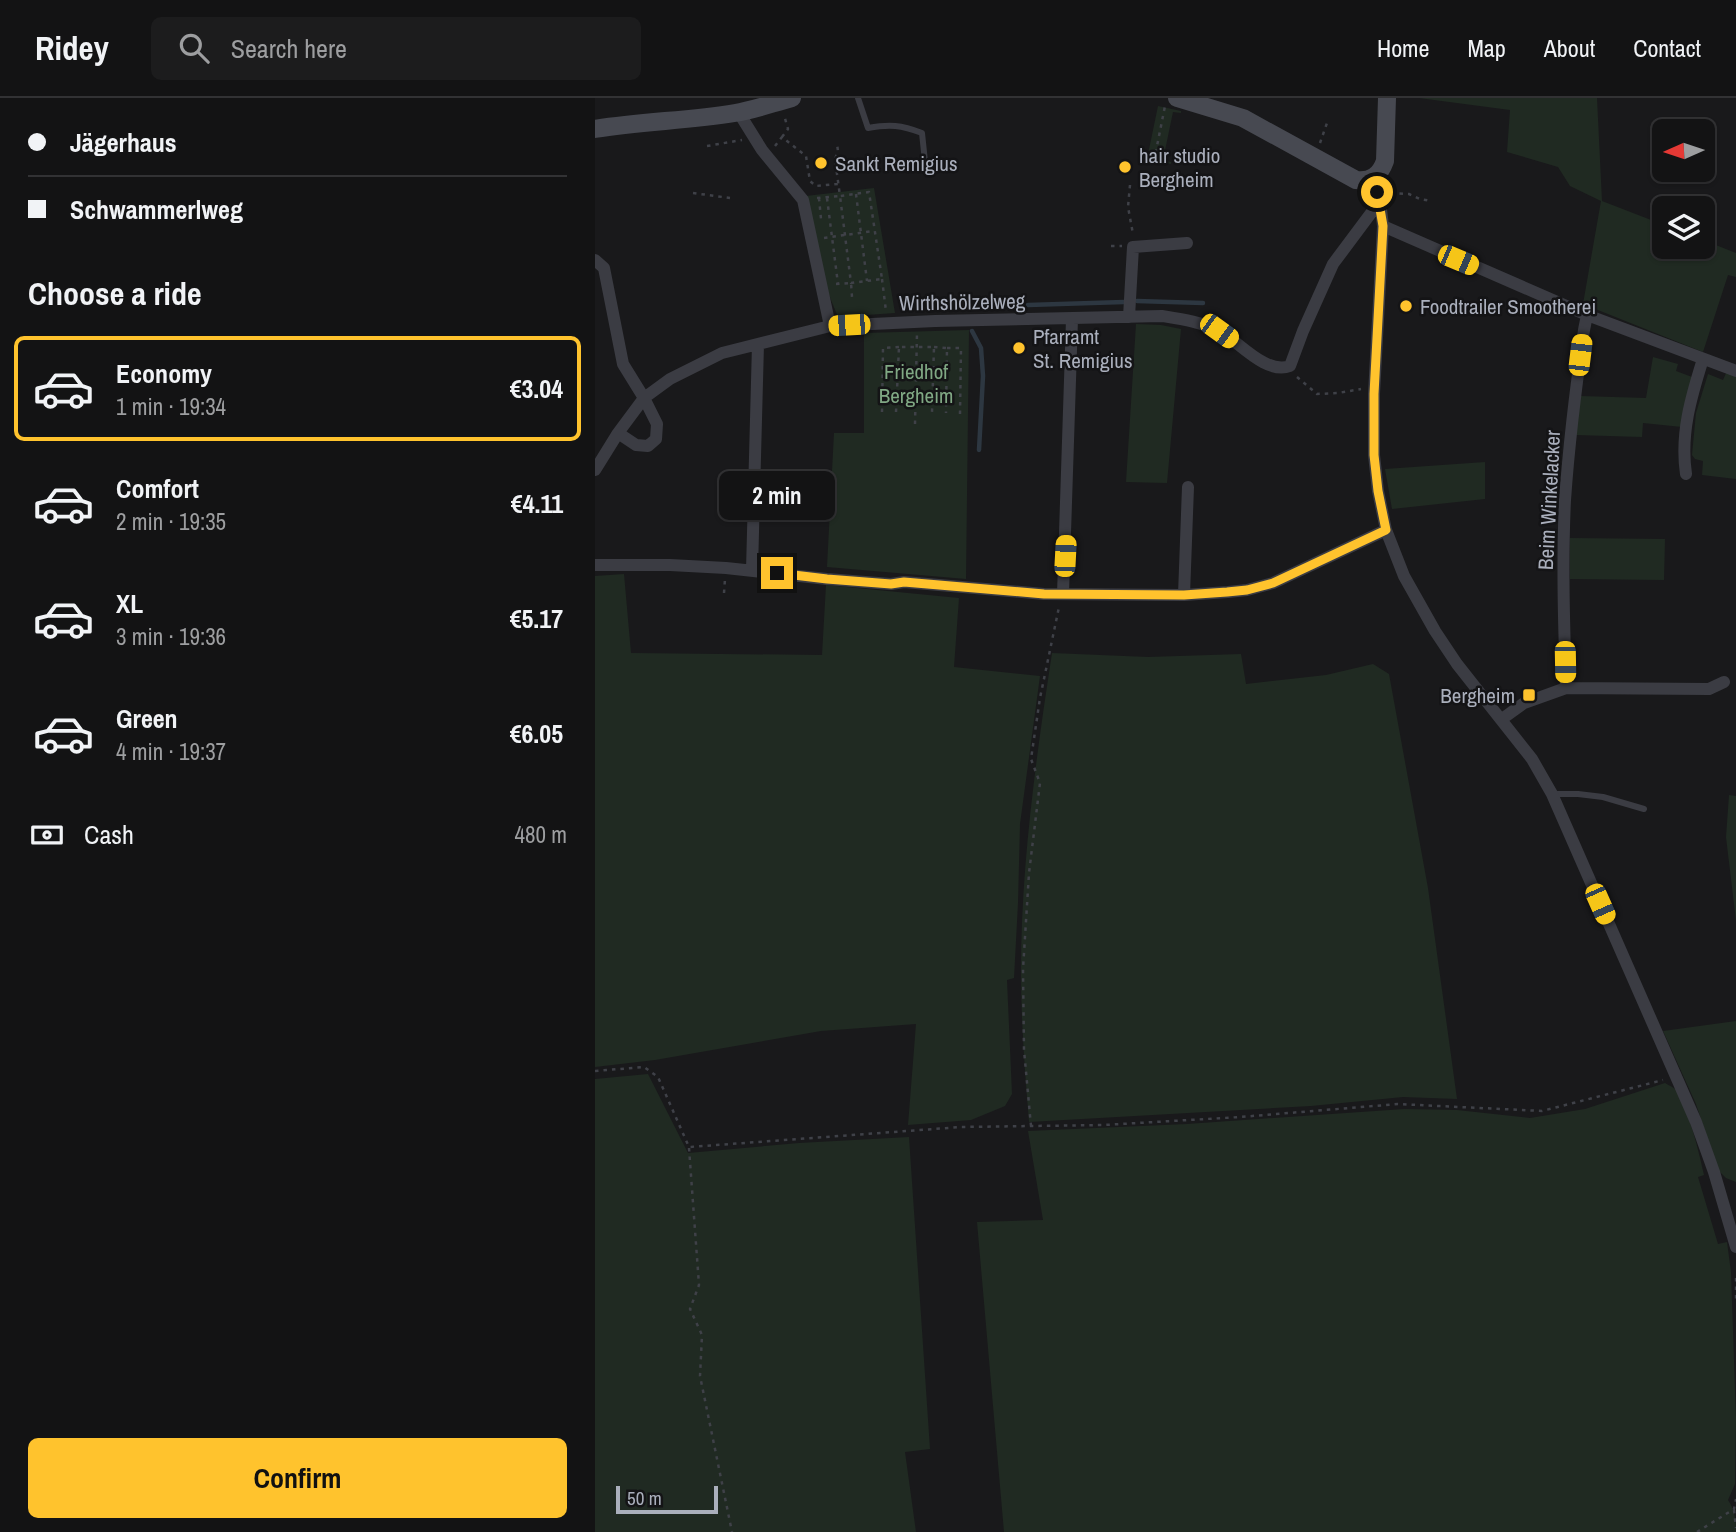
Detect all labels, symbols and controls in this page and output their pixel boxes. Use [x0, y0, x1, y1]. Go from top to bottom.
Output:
search box [151, 17, 641, 80]
text: Ridey [35, 26, 109, 70]
icon: search [175, 29, 213, 67]
text: Search here [231, 31, 347, 66]
text: Home [1377, 32, 1429, 64]
text: Map [1467, 32, 1506, 64]
text: About [1544, 32, 1595, 64]
text: Contact [1633, 32, 1701, 64]
north arrow [1652, 119, 1715, 182]
map controls [1652, 119, 1715, 259]
text: Jägerhaus [70, 125, 177, 160]
place label: hair studio Bergheim [1139, 141, 1220, 194]
place label: Sankt Remigius [835, 149, 958, 178]
marker: Sankt Remigius [813, 155, 829, 171]
marker: hair studio Bergheim [1117, 159, 1133, 175]
route start [1361, 176, 1393, 208]
text: Schwammerlweg [70, 192, 243, 227]
button: layers [1652, 196, 1715, 259]
car [1435, 242, 1482, 278]
text: Choose a ride [28, 272, 202, 315]
street label: Wirthshölzelweg [899, 286, 1026, 318]
place label: Foodtrailer Smootherei [1420, 292, 1596, 321]
marker: Foodtrailer Smootherei [1398, 298, 1414, 314]
car [1196, 310, 1243, 352]
car [828, 313, 871, 337]
place label: Pfarramt St. Remigius [1033, 322, 1133, 375]
car [1568, 333, 1593, 377]
marker: Pfarramt St. Remigius [1011, 340, 1027, 356]
text: Economy [116, 356, 212, 391]
icon: car [32, 357, 95, 420]
park label: Friedhof Bergheim [879, 357, 953, 410]
text: €3.04 [510, 371, 563, 406]
text: 1 min · 19:34 [116, 391, 226, 422]
street label: Beim Winkelacker [1531, 429, 1567, 571]
text: Comfort [116, 471, 199, 506]
icon: car [32, 472, 95, 535]
callout: 2 min [719, 472, 835, 520]
text: 2 min [752, 480, 802, 511]
text: €4.11 [511, 486, 563, 521]
text: 2 min · 19:35 [116, 506, 226, 537]
car [1054, 534, 1077, 578]
route end [761, 557, 793, 589]
text: XL [116, 586, 143, 621]
icon: car [32, 587, 95, 650]
text: €5.17 [510, 601, 563, 636]
text: 3 min · 19:36 [116, 621, 226, 652]
car [1555, 641, 1576, 683]
place label: Bergheim [1440, 681, 1515, 710]
marker: Bergheim [1521, 687, 1537, 703]
text: Green [116, 701, 178, 736]
icon: car [32, 702, 95, 765]
text: €6.05 [510, 716, 563, 751]
text: 4 min · 19:37 [116, 736, 226, 767]
icon: cash [28, 816, 66, 854]
text: Cash [84, 817, 134, 852]
text: 480 m [515, 819, 567, 850]
car [1582, 881, 1619, 927]
button: Confirm [28, 1438, 567, 1518]
scale bar [616, 1483, 717, 1515]
text: 50 m [627, 1485, 662, 1511]

